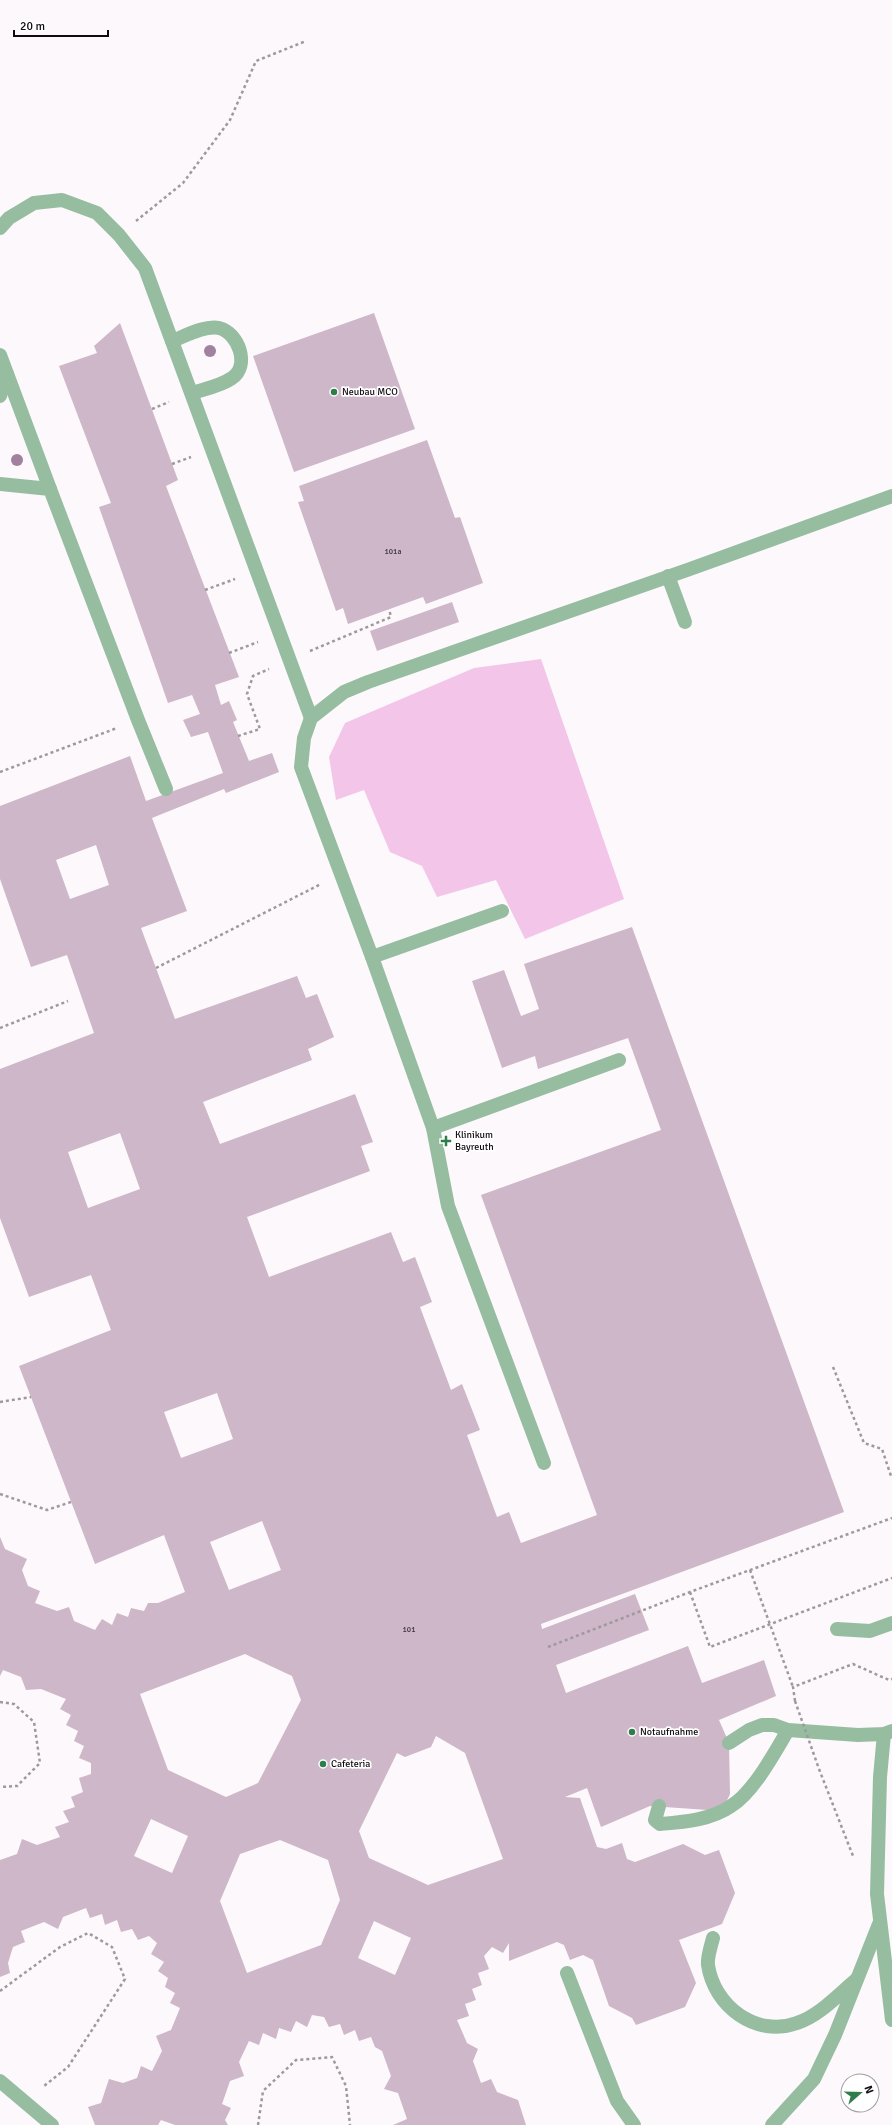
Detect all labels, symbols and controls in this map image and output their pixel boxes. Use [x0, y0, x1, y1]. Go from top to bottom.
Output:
scale bar [14, 12, 108, 38]
text: 20 m [20, 19, 45, 34]
place label: Neubau MCO [342, 386, 398, 398]
marker: Neubau MCO [329, 387, 339, 397]
house number: 101a [384, 546, 402, 556]
place label: Klinikum Bayreuth [455, 1129, 494, 1153]
marker: Klinikum Bayreuth [440, 1135, 452, 1147]
house number: 101 [403, 1624, 415, 1634]
place label: Notaufnahme [640, 1726, 698, 1738]
marker: Notaufnahme [627, 1727, 637, 1737]
place label: Cafeteria [331, 1758, 370, 1770]
marker: Cafeteria [318, 1759, 328, 1769]
north arrow [840, 2073, 880, 2113]
text: N [862, 2084, 876, 2096]

